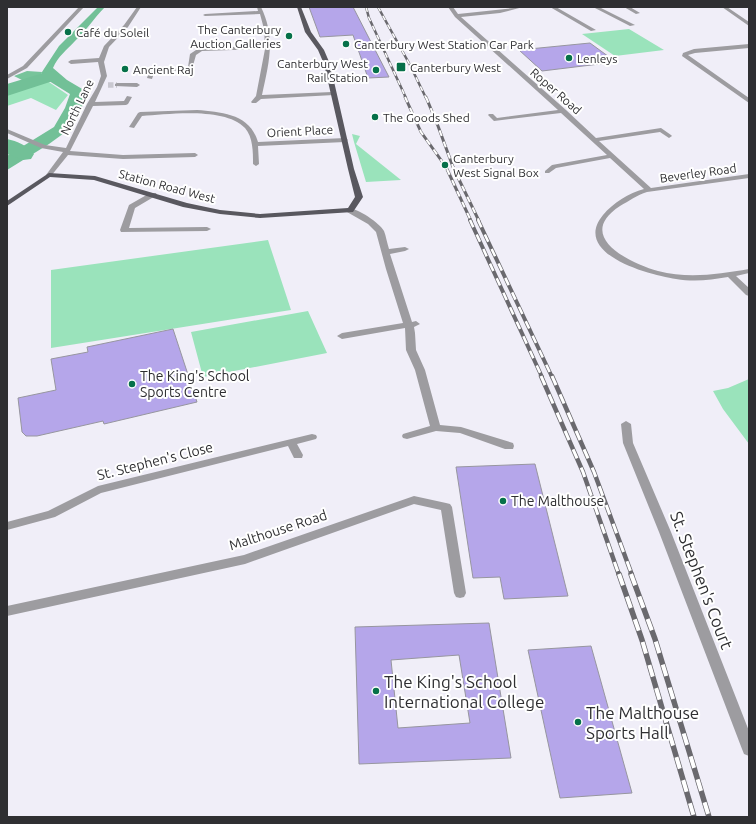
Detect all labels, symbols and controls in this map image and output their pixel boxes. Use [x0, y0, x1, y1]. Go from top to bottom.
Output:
place label: The Canterbury Auction Galleries [190, 23, 281, 50]
place label: Café du Soleil [76, 26, 149, 39]
marker: Café du Soleil [63, 27, 73, 37]
marker: The Canterbury Auction Galleries [284, 31, 294, 41]
place label: Canterbury West Station Car Park [354, 38, 534, 51]
marker: Canterbury West Station Car Park [341, 39, 351, 49]
place label: Lenleys [577, 52, 617, 65]
marker: Lenleys [564, 53, 574, 63]
place label: Canterbury West Rail Station [277, 57, 368, 84]
marker: Canterbury West [395, 61, 407, 73]
place label: Canterbury West [410, 61, 501, 74]
place label: Ancient Raj [133, 63, 194, 76]
marker: Ancient Raj [120, 64, 130, 74]
marker: Canterbury West Rail Station [371, 65, 381, 75]
street label: Roper Road [528, 65, 584, 117]
street label: North Lane [58, 77, 96, 137]
place label: The Goods Shed [383, 111, 470, 124]
marker: The Goods Shed [370, 112, 380, 122]
street label: Orient Place [267, 123, 333, 139]
place label: Canterbury West Signal Box [453, 152, 539, 179]
marker: Canterbury West Signal Box [440, 160, 450, 170]
street label: Beverley Road [659, 161, 737, 185]
street label: Station Road West [117, 167, 217, 205]
place label: The King's School Sports Centre [140, 368, 250, 400]
marker: The King's School Sports Centre [127, 379, 137, 389]
street label: St. Stephen's Close [95, 439, 215, 483]
place label: The Malthouse [511, 493, 604, 509]
marker: The Malthouse [498, 496, 508, 506]
street label: Malthouse Road [227, 507, 329, 553]
street label: St. Stephen's Court [667, 509, 737, 652]
place label: The King's School International College [384, 672, 544, 711]
marker: The King's School International College [371, 686, 381, 696]
place label: The Malthouse Sports Hall [586, 703, 699, 742]
marker: The Malthouse Sports Hall [573, 717, 583, 727]

